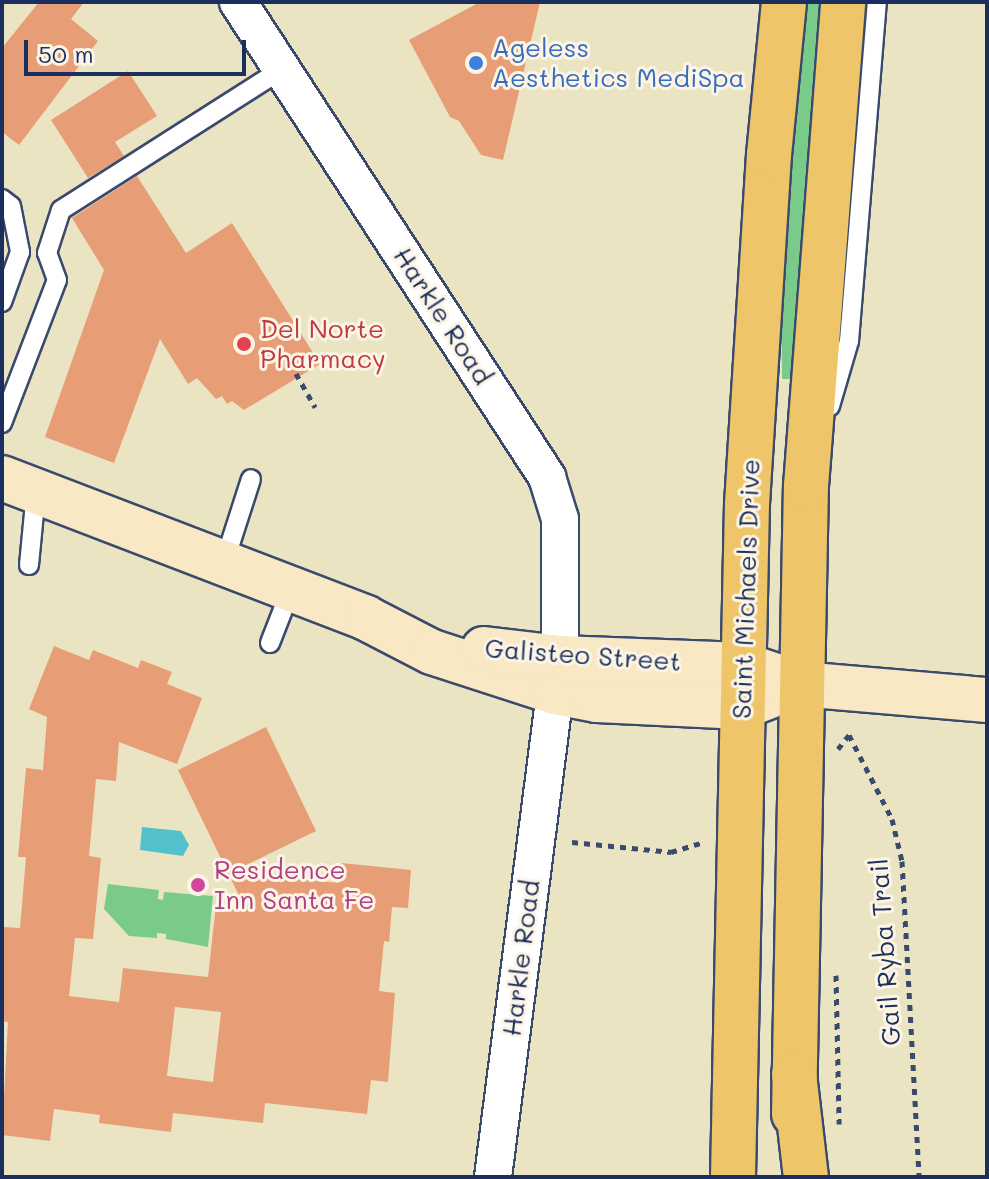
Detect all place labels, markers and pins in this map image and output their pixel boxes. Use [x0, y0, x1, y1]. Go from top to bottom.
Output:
place label: Ageless Aesthetics MediSpa [492, 32, 745, 94]
marker: Ageless Aesthetics MediSpa [467, 54, 485, 72]
place label: Del Norte Pharmacy [260, 313, 386, 374]
marker: Del Norte Pharmacy [235, 335, 253, 353]
place label: Residence Inn Santa Fe [214, 854, 374, 916]
marker: Residence Inn Santa Fe [189, 876, 207, 894]

